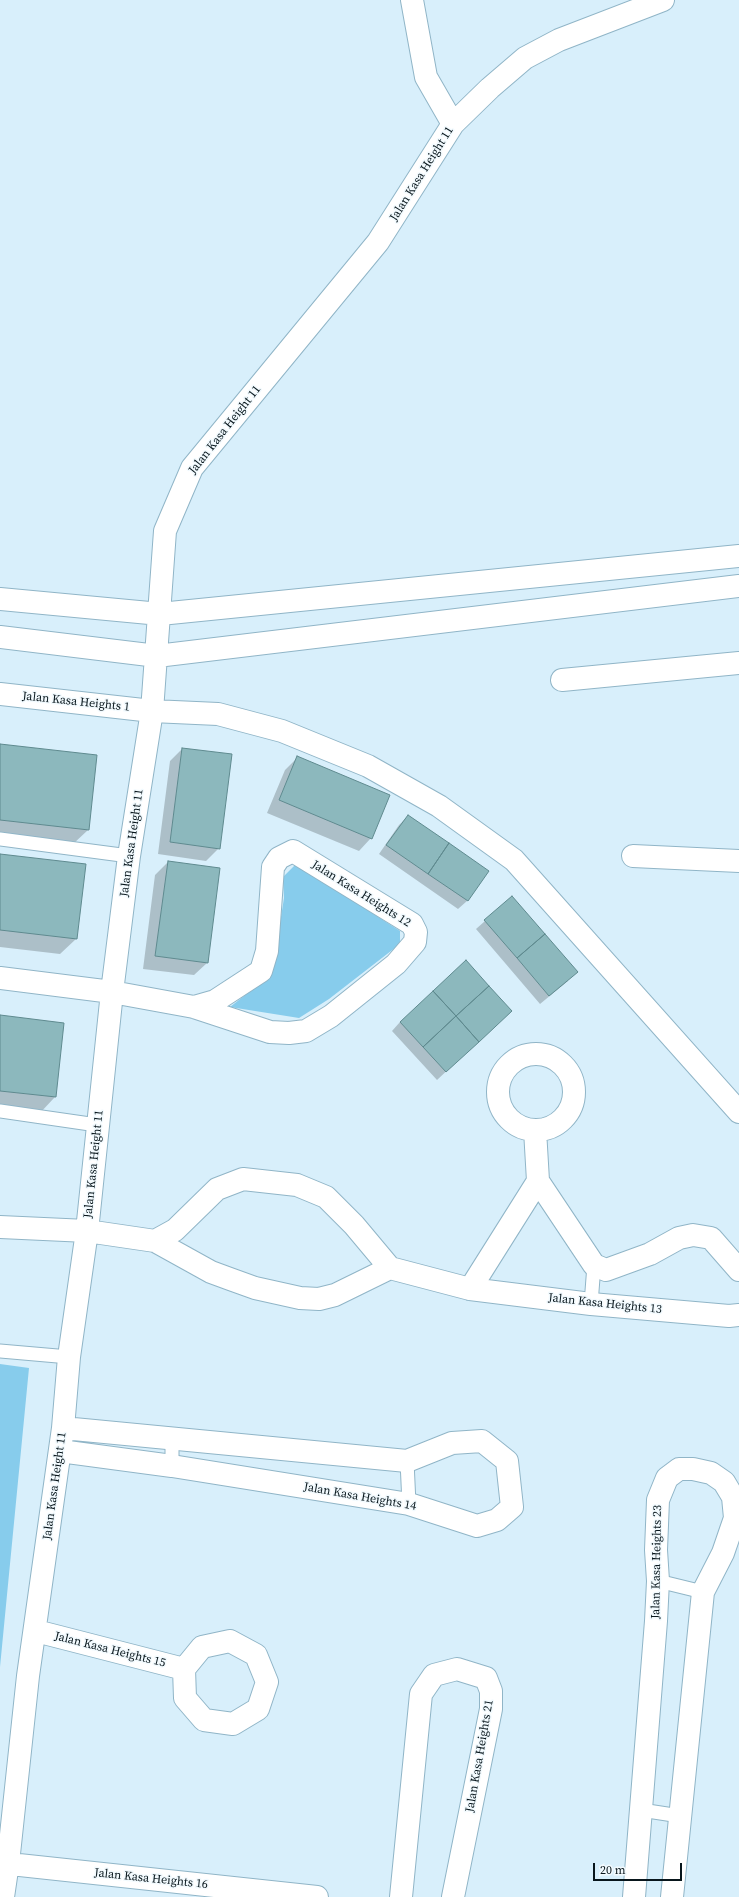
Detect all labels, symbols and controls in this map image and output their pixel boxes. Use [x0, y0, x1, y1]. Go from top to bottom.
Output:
street label: Jalan Kasa Height 11 [387, 124, 457, 224]
street label: Jalan Kasa Height 11 [186, 383, 264, 477]
street label: Jalan Kasa Heights 1 [22, 689, 130, 715]
street label: Jalan Kasa Height 11 [117, 788, 147, 898]
street label: Jalan Kasa Heights 12 [309, 858, 413, 930]
street label: Jalan Kasa Height 11 [81, 1109, 107, 1219]
street label: Jalan Kasa Heights 13 [548, 1291, 662, 1317]
street label: Jalan Kasa Height 11 [40, 1431, 70, 1541]
street label: Jalan Kasa Heights 14 [303, 1480, 417, 1514]
street label: Jalan Kasa Heights 23 [649, 1505, 665, 1619]
street label: Jalan Kasa Heights 15 [53, 1629, 167, 1671]
street label: Jalan Kasa Heights 21 [463, 1699, 497, 1813]
scale bar [595, 1855, 684, 1881]
text: 20 m [600, 1862, 626, 1878]
street label: Jalan Kasa Heights 16 [94, 1866, 208, 1892]

